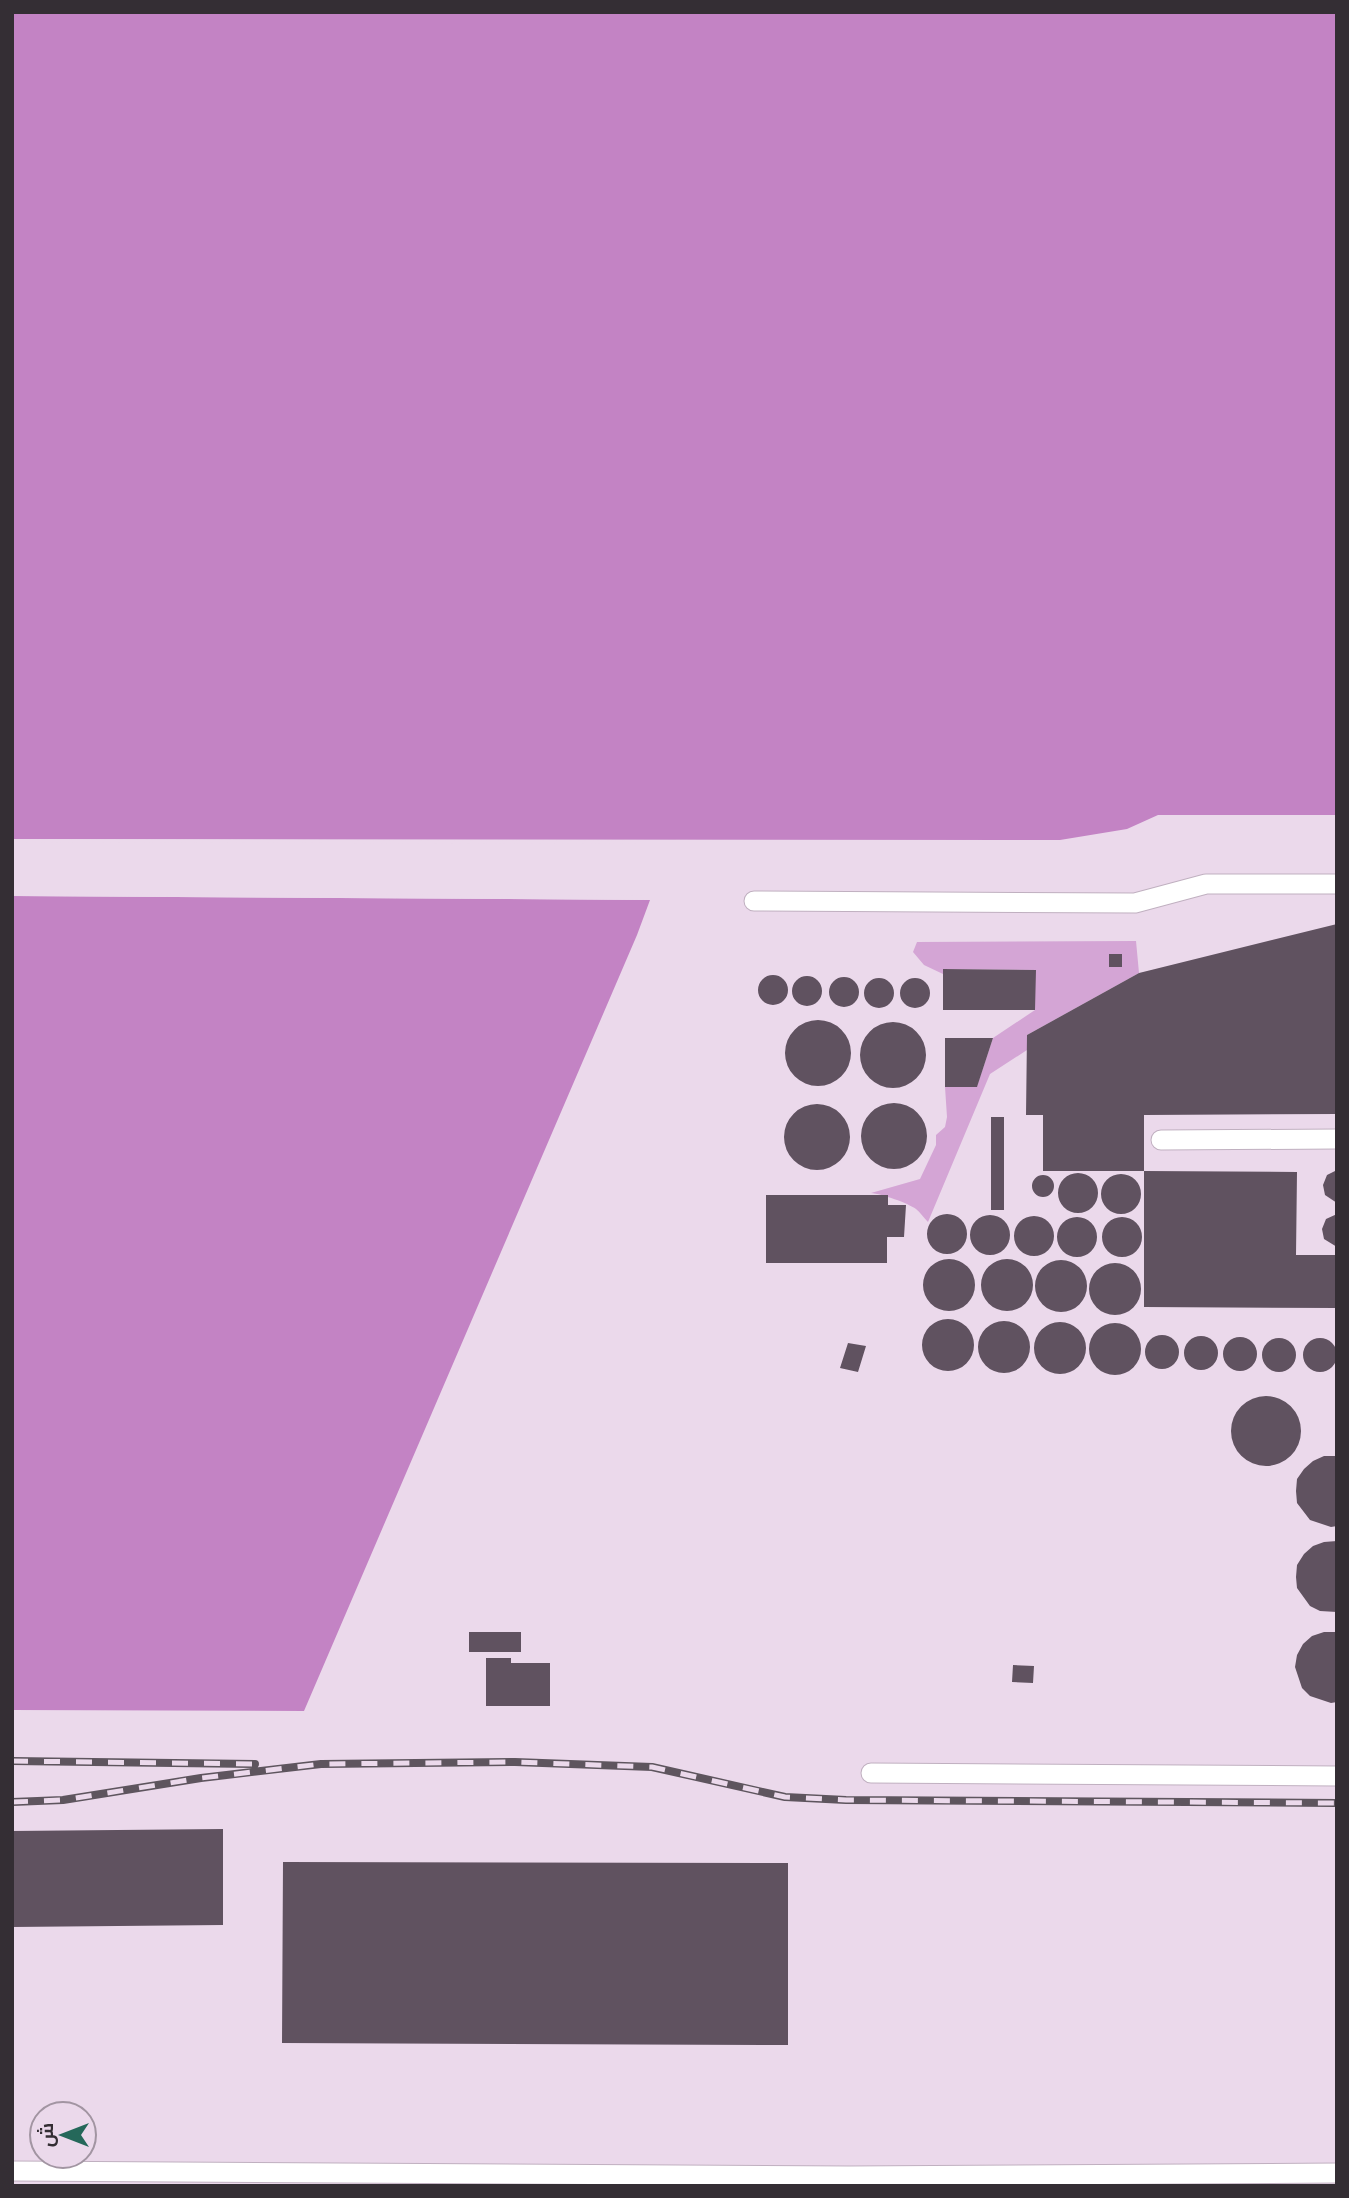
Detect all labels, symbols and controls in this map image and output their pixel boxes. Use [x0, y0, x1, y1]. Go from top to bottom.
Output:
north arrow [28, 2100, 98, 2170]
text: ش [34, 2123, 58, 2147]

